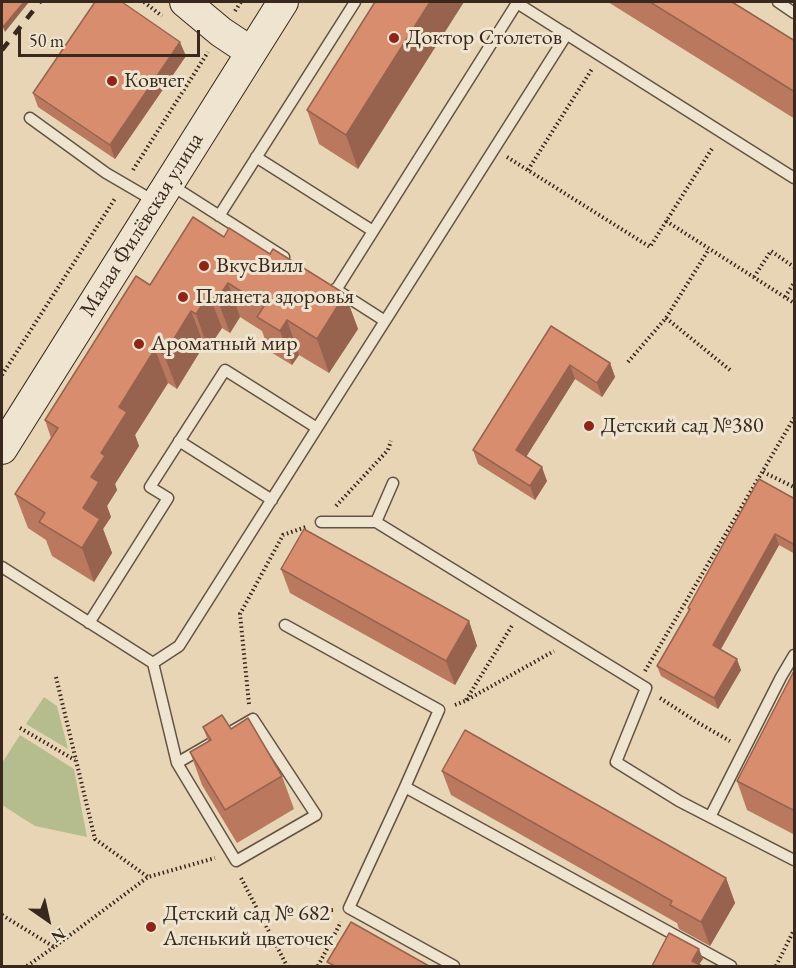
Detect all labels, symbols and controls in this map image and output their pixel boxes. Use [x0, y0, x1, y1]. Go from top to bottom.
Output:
scale bar [21, 18, 202, 56]
place label: Доктор Столетов [406, 25, 562, 51]
text: 50 m [29, 29, 64, 52]
marker: Доктор Столетов [387, 31, 401, 45]
place label: Ковчег [124, 68, 184, 94]
marker: Ковчег [105, 74, 119, 88]
street label: Малая Филёвская улица [75, 128, 209, 322]
place label: ВкусВилл [216, 253, 303, 279]
marker: ВкусВилл [197, 259, 211, 273]
place label: Планета здоровья [195, 284, 354, 310]
marker: Планета здоровья [176, 290, 190, 304]
place label: Ароматный мир [151, 331, 298, 357]
marker: Ароматный мир [132, 337, 146, 351]
place label: Детский сад №380 [601, 413, 763, 439]
marker: Детский сад №380 [582, 419, 596, 433]
north arrow [18, 890, 78, 950]
place label: Детский сад № 682 Аленький цветочек [163, 901, 334, 952]
marker: Детский сад № 682 Аленький цветочек [144, 920, 158, 934]
text: N [47, 923, 70, 948]

